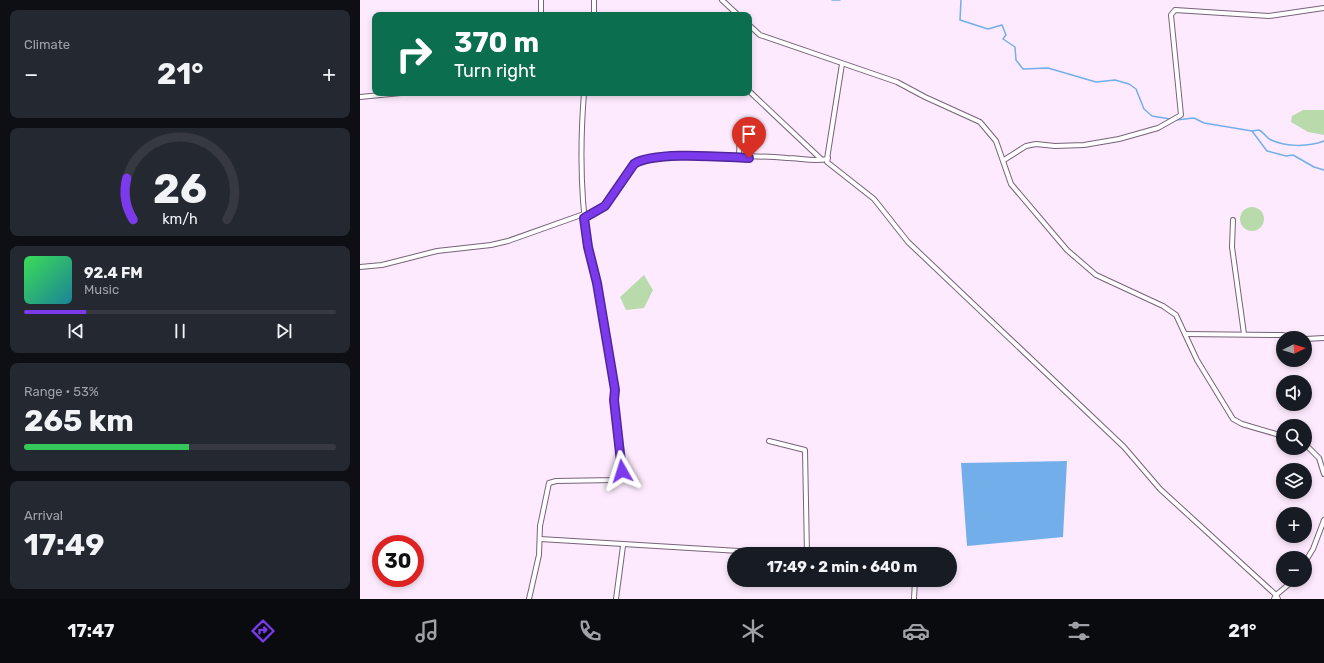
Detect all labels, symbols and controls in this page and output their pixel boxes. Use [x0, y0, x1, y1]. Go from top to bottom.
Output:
text: 370 m [454, 26, 539, 59]
icon: right [388, 28, 440, 80]
text: Climate [24, 37, 70, 52]
text: 21° [157, 56, 204, 92]
text: Turn right [454, 60, 536, 82]
text: − [24, 61, 38, 88]
text: + [322, 61, 336, 88]
pin [732, 117, 766, 158]
icon: arrive [738, 123, 760, 145]
text: 26 [153, 163, 207, 212]
text: km/h [162, 210, 198, 227]
text: 92.4 FM [84, 264, 143, 282]
text: Music [84, 282, 119, 297]
icon: previous [65, 320, 87, 342]
icon: pause [169, 320, 191, 342]
icon: next [273, 320, 295, 342]
north arrow [1276, 331, 1312, 367]
map controls [1276, 331, 1312, 587]
button: sound [1276, 375, 1312, 411]
text: Range · 53% [24, 384, 99, 399]
text: 265 km [24, 403, 134, 439]
button: search [1276, 419, 1312, 455]
position arrow [601, 450, 643, 492]
button: layers [1276, 463, 1312, 499]
button: + [1276, 507, 1312, 543]
text: Arrival [24, 508, 63, 523]
text: 17:49 [24, 527, 104, 563]
speed limit sign: 30 [372, 535, 424, 587]
button: − [1276, 551, 1312, 587]
text: 17:49 · 2 min · 640 m [767, 558, 917, 576]
icon: directions [249, 617, 277, 645]
icon: music [413, 617, 441, 645]
icon: phone [576, 617, 604, 645]
icon: climate [739, 617, 767, 645]
icon: car [902, 617, 930, 645]
icon: filters [1065, 617, 1093, 645]
text: 17:47 [68, 620, 114, 642]
text: 21° [1228, 620, 1256, 642]

